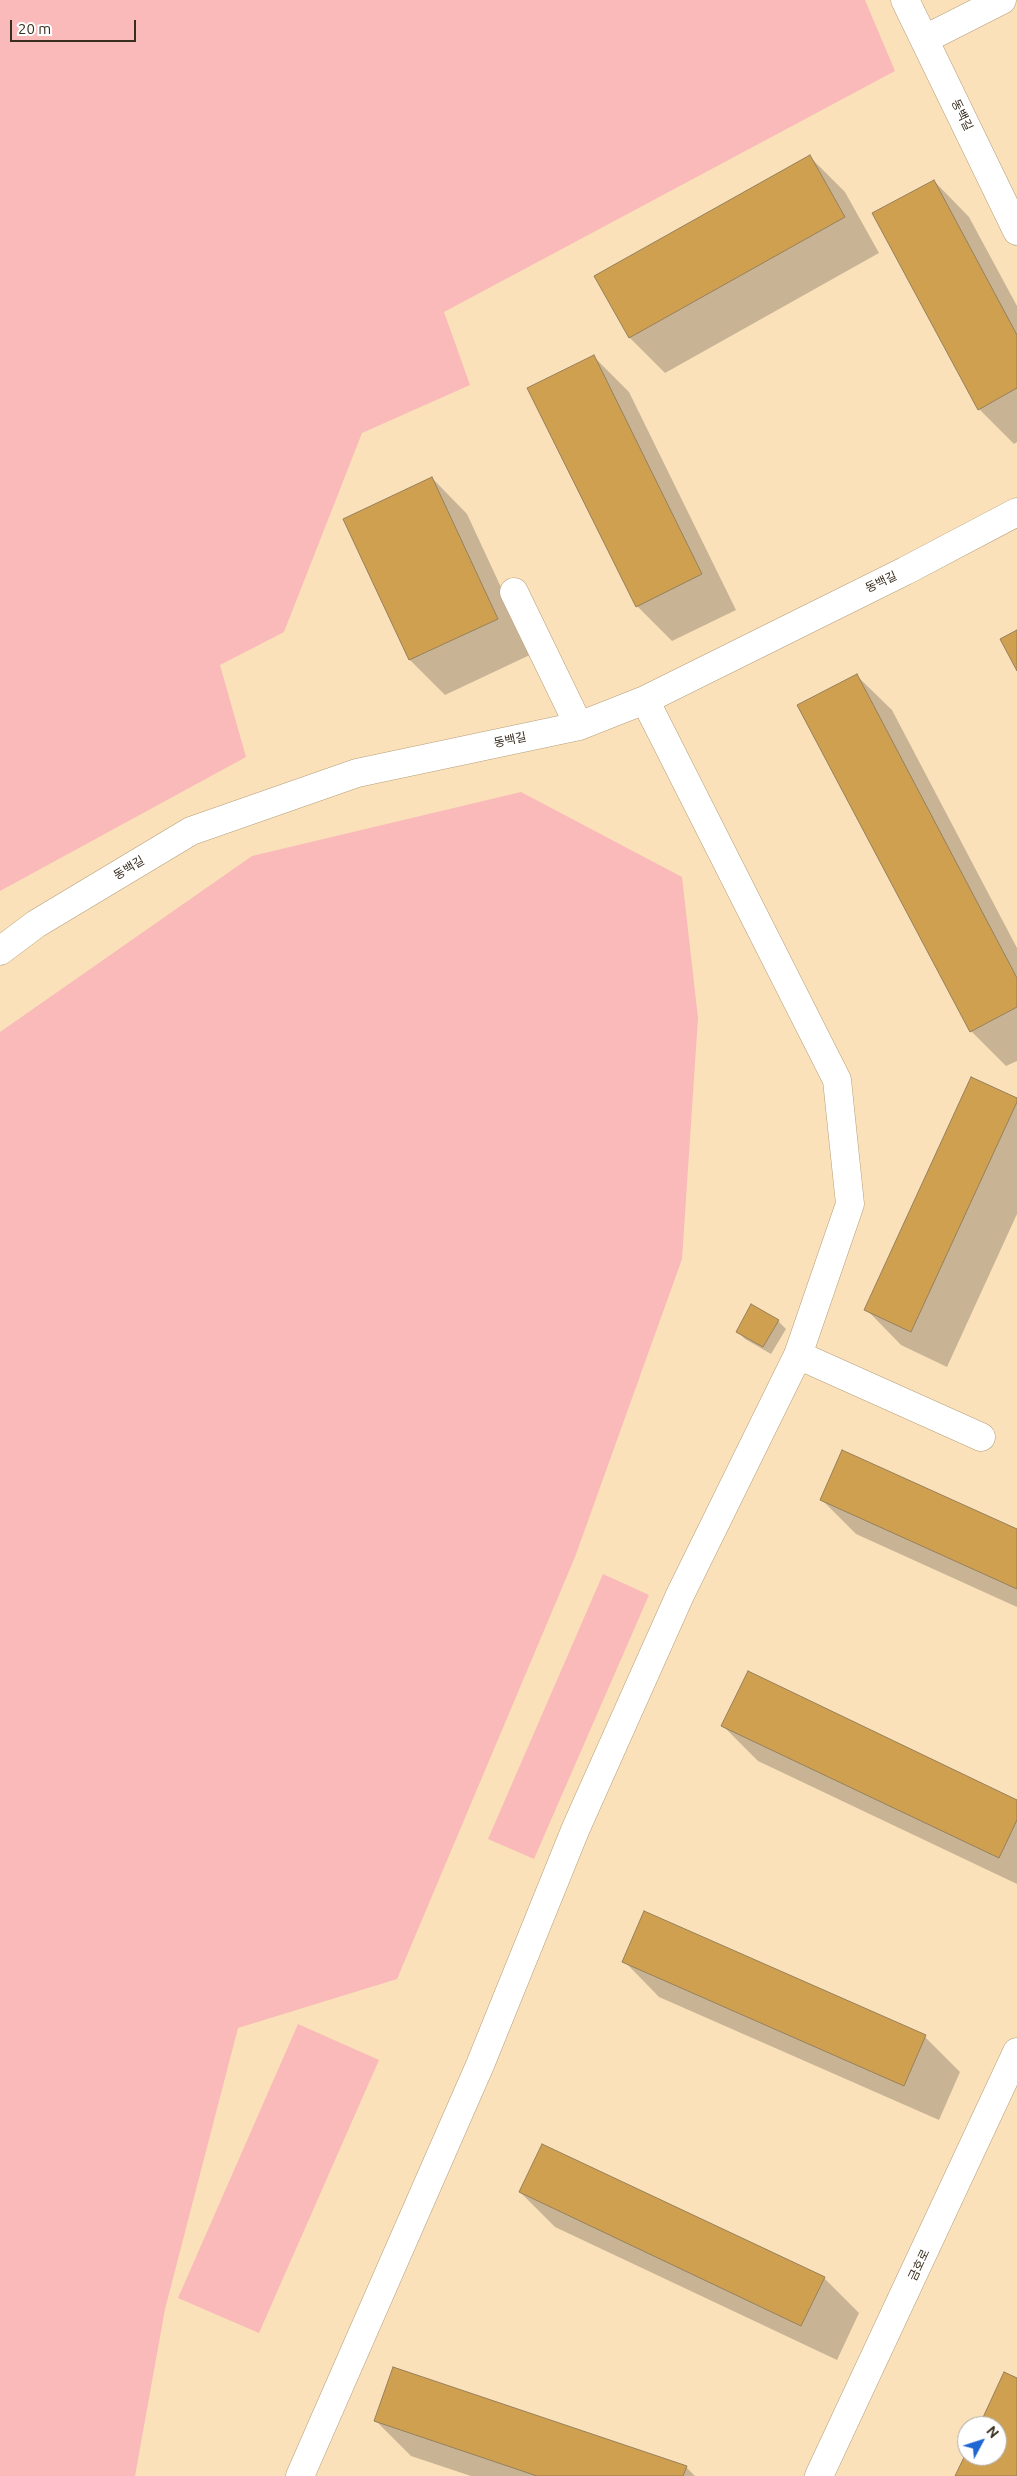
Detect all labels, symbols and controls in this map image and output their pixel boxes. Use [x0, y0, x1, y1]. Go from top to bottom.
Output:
scale bar [12, 10, 139, 42]
text: 20 m [18, 20, 51, 37]
street label: 동백길 [948, 97, 976, 133]
street label: 동백길 [863, 568, 899, 596]
street label: 동백길 [492, 730, 528, 750]
street label: 동백길 [111, 853, 147, 883]
street label: 금호로 [905, 2247, 933, 2283]
north arrow [957, 2416, 1007, 2466]
text: N [983, 2423, 1002, 2441]

